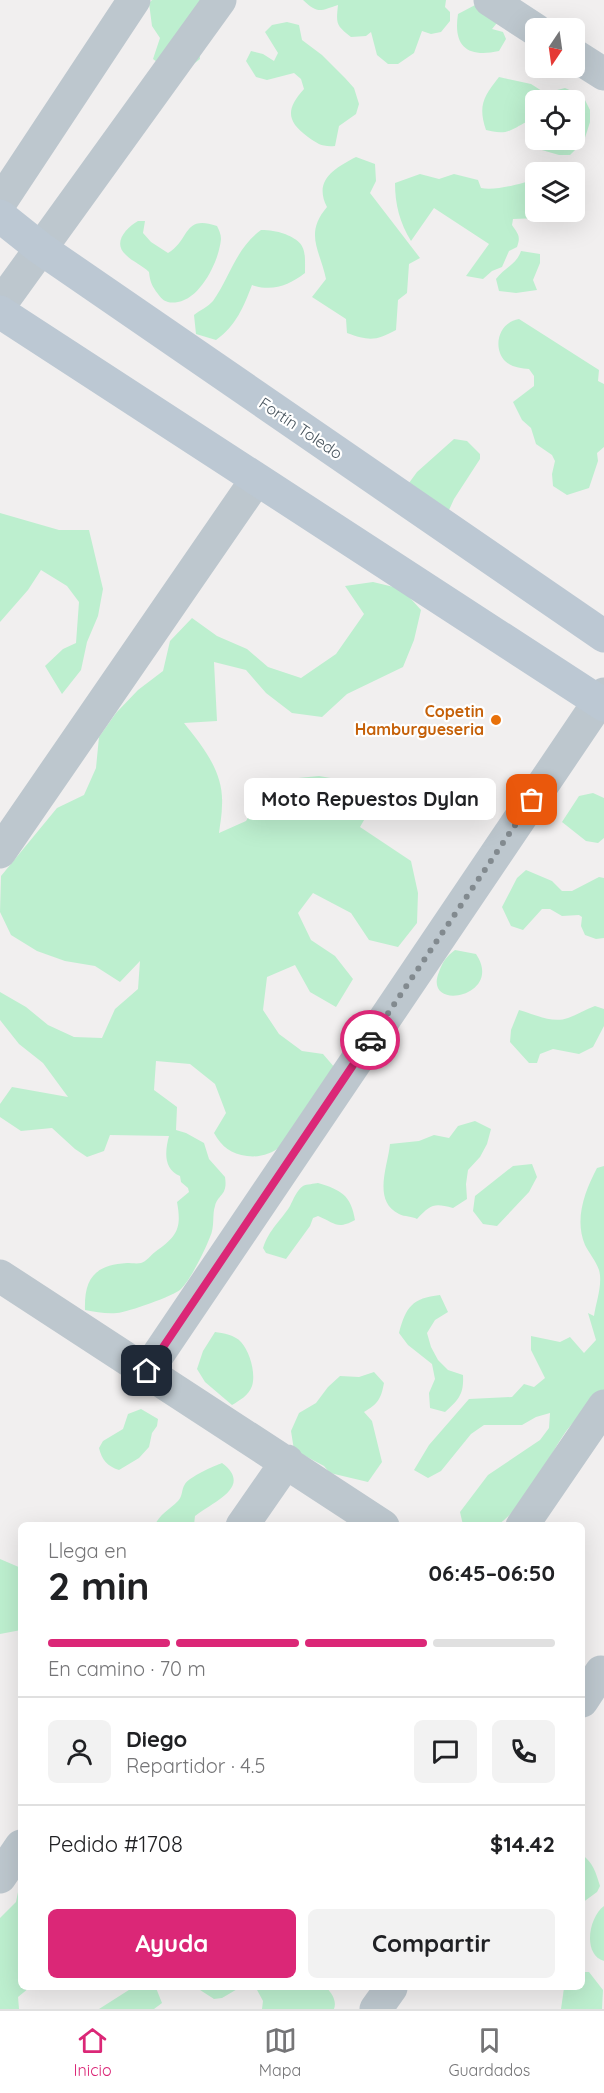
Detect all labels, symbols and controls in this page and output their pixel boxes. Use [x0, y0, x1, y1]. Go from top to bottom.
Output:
north arrow [525, 18, 585, 78]
map controls [525, 18, 585, 222]
button: locate [525, 90, 585, 150]
button: layers [525, 162, 585, 222]
street label: Fortín Toledo [255, 393, 347, 463]
place label: Copetin Hamburgueseria [355, 701, 484, 739]
marker: Copetin Hamburgueseria [489, 713, 503, 727]
pin [506, 774, 557, 825]
callout: Moto Repuestos Dylan [244, 779, 496, 821]
icon: bag [515, 783, 548, 816]
text: Moto Repuestos Dylan [261, 786, 479, 811]
courier [340, 1010, 400, 1070]
icon: car [354, 1024, 387, 1057]
pin [121, 1345, 172, 1396]
icon: home [130, 1354, 163, 1387]
text: Llega en [48, 1538, 127, 1563]
text: 06:45–06:50 [428, 1559, 555, 1587]
text: 2 min [48, 1561, 150, 1610]
text: En camino · 70 m [48, 1656, 206, 1681]
button: person [48, 1720, 111, 1783]
button: chat [414, 1720, 477, 1783]
button: phone [492, 1720, 555, 1783]
text: Diego [126, 1725, 187, 1753]
text: Repartidor · 4.5 [126, 1753, 265, 1778]
text: Pedido #1708 [48, 1830, 183, 1858]
text: $14.42 [490, 1830, 555, 1858]
button: Ayuda [48, 1909, 296, 1978]
button: Compartir [308, 1909, 555, 1978]
tab: Inicio [74, 2024, 112, 2080]
tab: Mapa [259, 2024, 301, 2080]
tab: Guardados [448, 2024, 530, 2080]

